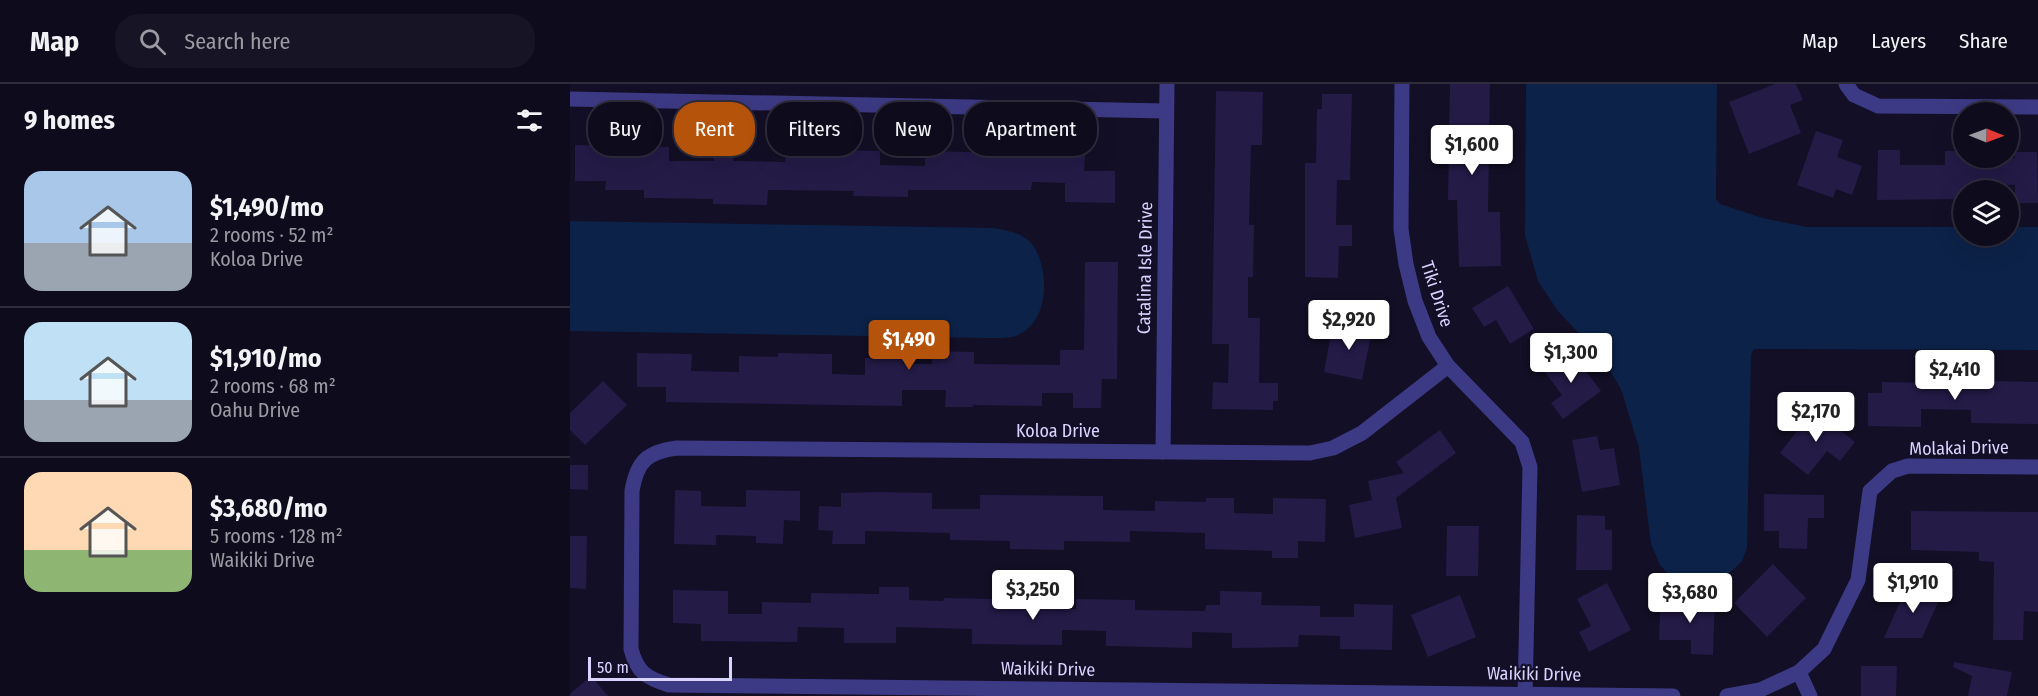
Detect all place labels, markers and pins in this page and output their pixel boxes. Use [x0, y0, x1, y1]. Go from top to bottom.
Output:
pin: $1,600 [1423, 125, 1521, 176]
pin: $2,920 [1300, 300, 1398, 351]
pin: $1,490 [860, 320, 958, 371]
pin: $1,300 [1522, 333, 1620, 384]
pin: $2,410 [1906, 350, 2004, 401]
pin: $2,170 [1767, 392, 1865, 443]
pin: $1,910 [1864, 563, 1962, 614]
pin: $3,250 [984, 570, 1082, 621]
pin: $3,680 [1641, 573, 1739, 624]

